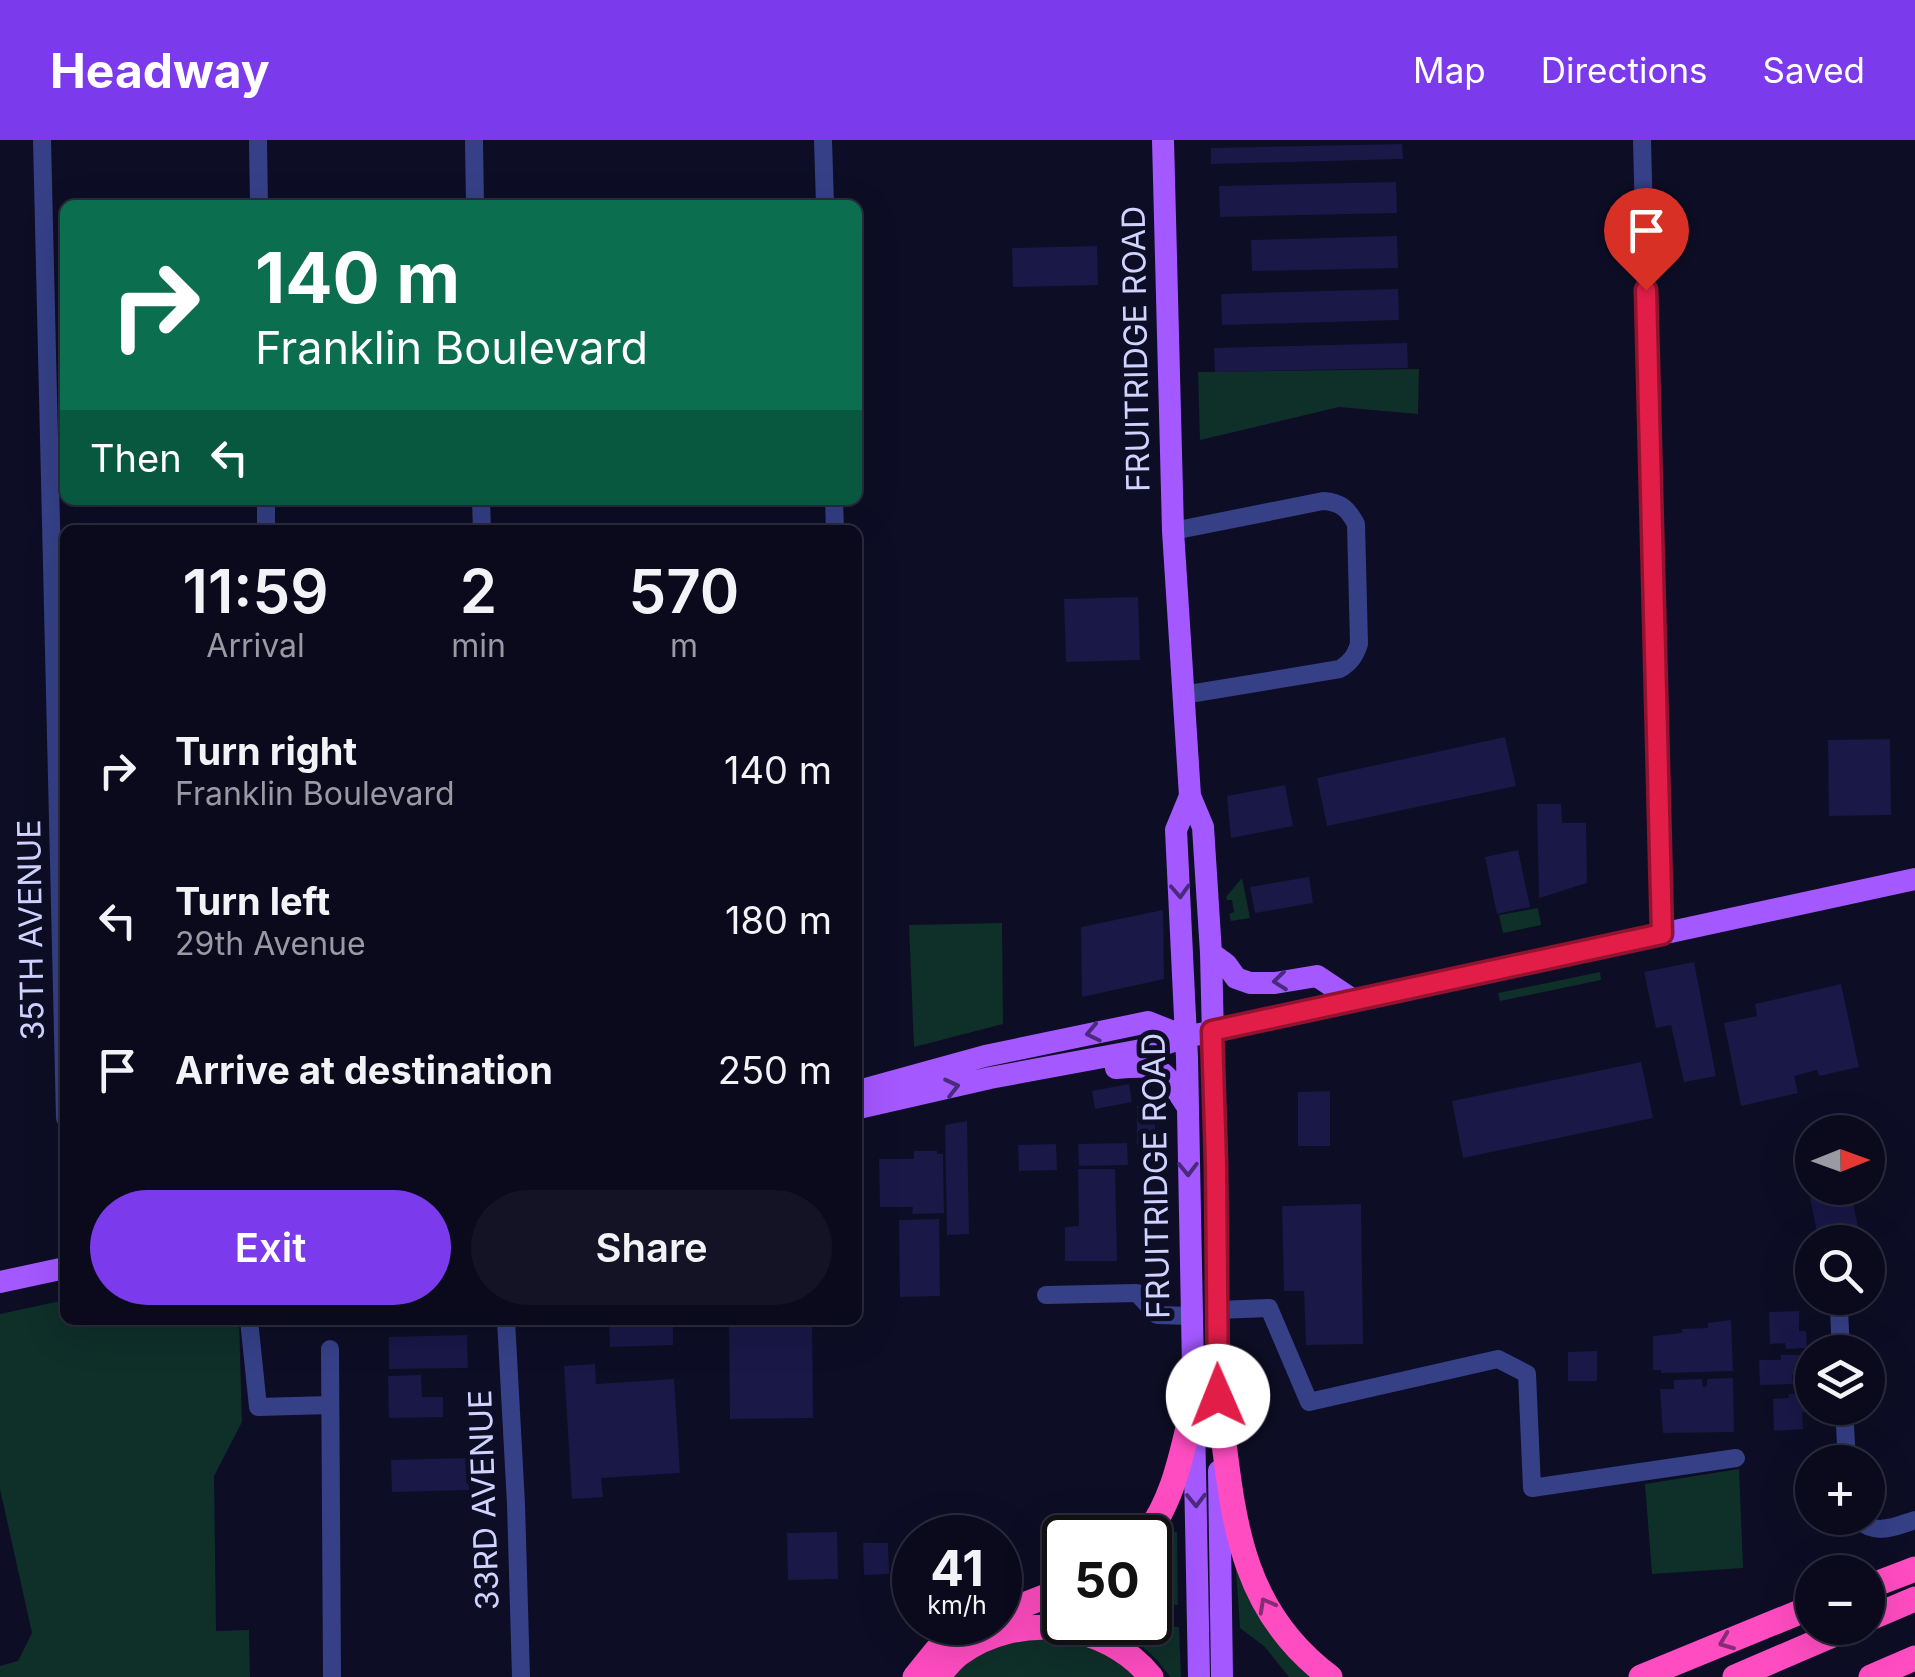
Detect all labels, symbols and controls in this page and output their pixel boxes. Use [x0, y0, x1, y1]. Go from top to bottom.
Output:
text: Headway [50, 41, 270, 100]
text: Map [1413, 49, 1486, 91]
text: Directions [1541, 49, 1708, 91]
text: Saved [1763, 49, 1865, 91]
pin [1604, 188, 1689, 291]
icon: arrive [1619, 203, 1674, 258]
street label: FRUITRIDGE ROAD [1114, 206, 1157, 492]
text: 140 m [255, 235, 460, 320]
icon: right [90, 240, 220, 370]
text: Franklin Boulevard [255, 320, 648, 375]
icon: left [202, 430, 257, 485]
text: Then [90, 435, 182, 481]
text: 11:59 [183, 555, 329, 627]
text: 2 [460, 555, 497, 627]
text: 570 [628, 555, 739, 627]
text: Arrival [206, 626, 305, 665]
text: min [451, 626, 506, 665]
text: m [670, 626, 698, 665]
text: Turn right [175, 728, 357, 774]
icon: right [90, 743, 145, 798]
text: 140 m [724, 747, 832, 793]
text: Franklin Boulevard [175, 774, 455, 813]
street label: 35TH AVENUE [9, 819, 52, 1041]
text: Turn left [175, 878, 330, 924]
one-way arrow [1169, 883, 1190, 899]
icon: left [90, 893, 145, 948]
text: 180 m [725, 897, 832, 943]
text: 29th Avenue [175, 924, 366, 963]
one-way arrow [1271, 970, 1287, 991]
one-way arrow [1084, 1022, 1101, 1043]
street label: FRUITRIDGE ROAD [1134, 1033, 1177, 1319]
icon: arrive [90, 1043, 145, 1098]
text: Arrive at destination [175, 1047, 553, 1093]
text: 250 m [718, 1047, 832, 1093]
one-way arrow [943, 1077, 960, 1098]
north arrow [1795, 1115, 1885, 1205]
map controls [1795, 1115, 1885, 1645]
one-way arrow [1177, 1162, 1199, 1178]
button: Exit [90, 1190, 451, 1305]
button: Share [471, 1190, 832, 1305]
button: search [1795, 1225, 1885, 1315]
button: layers [1795, 1335, 1885, 1425]
position arrow [1166, 1344, 1270, 1448]
street label: 33RD AVENUE [460, 1389, 507, 1611]
button: + [1795, 1445, 1885, 1535]
one-way arrow [1185, 1494, 1207, 1509]
speed limit sign: 50 [1042, 1515, 1172, 1645]
text: 41 [930, 1538, 984, 1598]
button: − [1795, 1555, 1885, 1645]
text: km/h [927, 1590, 987, 1620]
one-way arrow [1258, 1597, 1278, 1615]
one-way arrow [1719, 1630, 1736, 1650]

